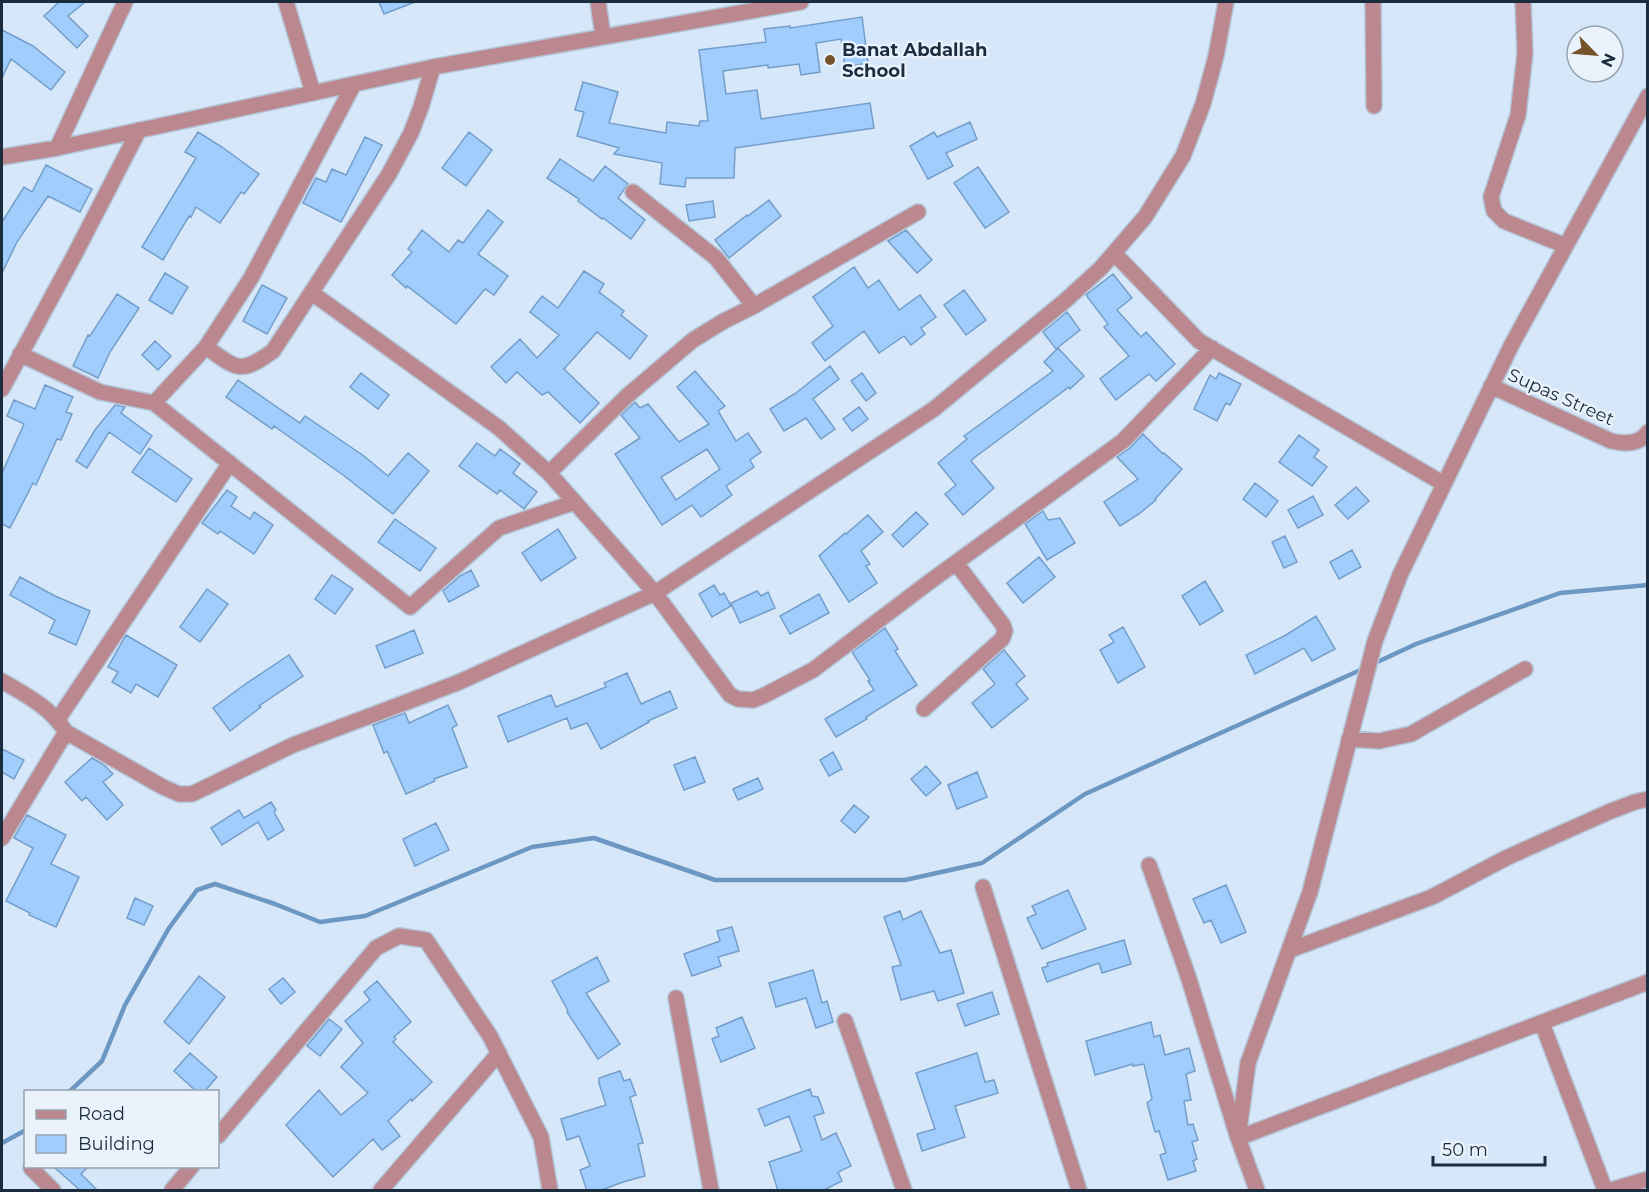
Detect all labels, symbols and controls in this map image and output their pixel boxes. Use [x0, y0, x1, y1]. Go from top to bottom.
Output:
north arrow [1565, 24, 1625, 84]
place label: Banat Abdallah School [842, 39, 988, 82]
text: N [1597, 50, 1619, 70]
marker: Banat Abdallah School [823, 53, 837, 67]
street label: Supas Street [1505, 364, 1617, 430]
legend [24, 1090, 219, 1168]
text: Road [78, 1103, 125, 1125]
scale bar [1433, 1129, 1546, 1167]
text: Building [78, 1133, 155, 1155]
text: 50 m [1442, 1139, 1488, 1161]

